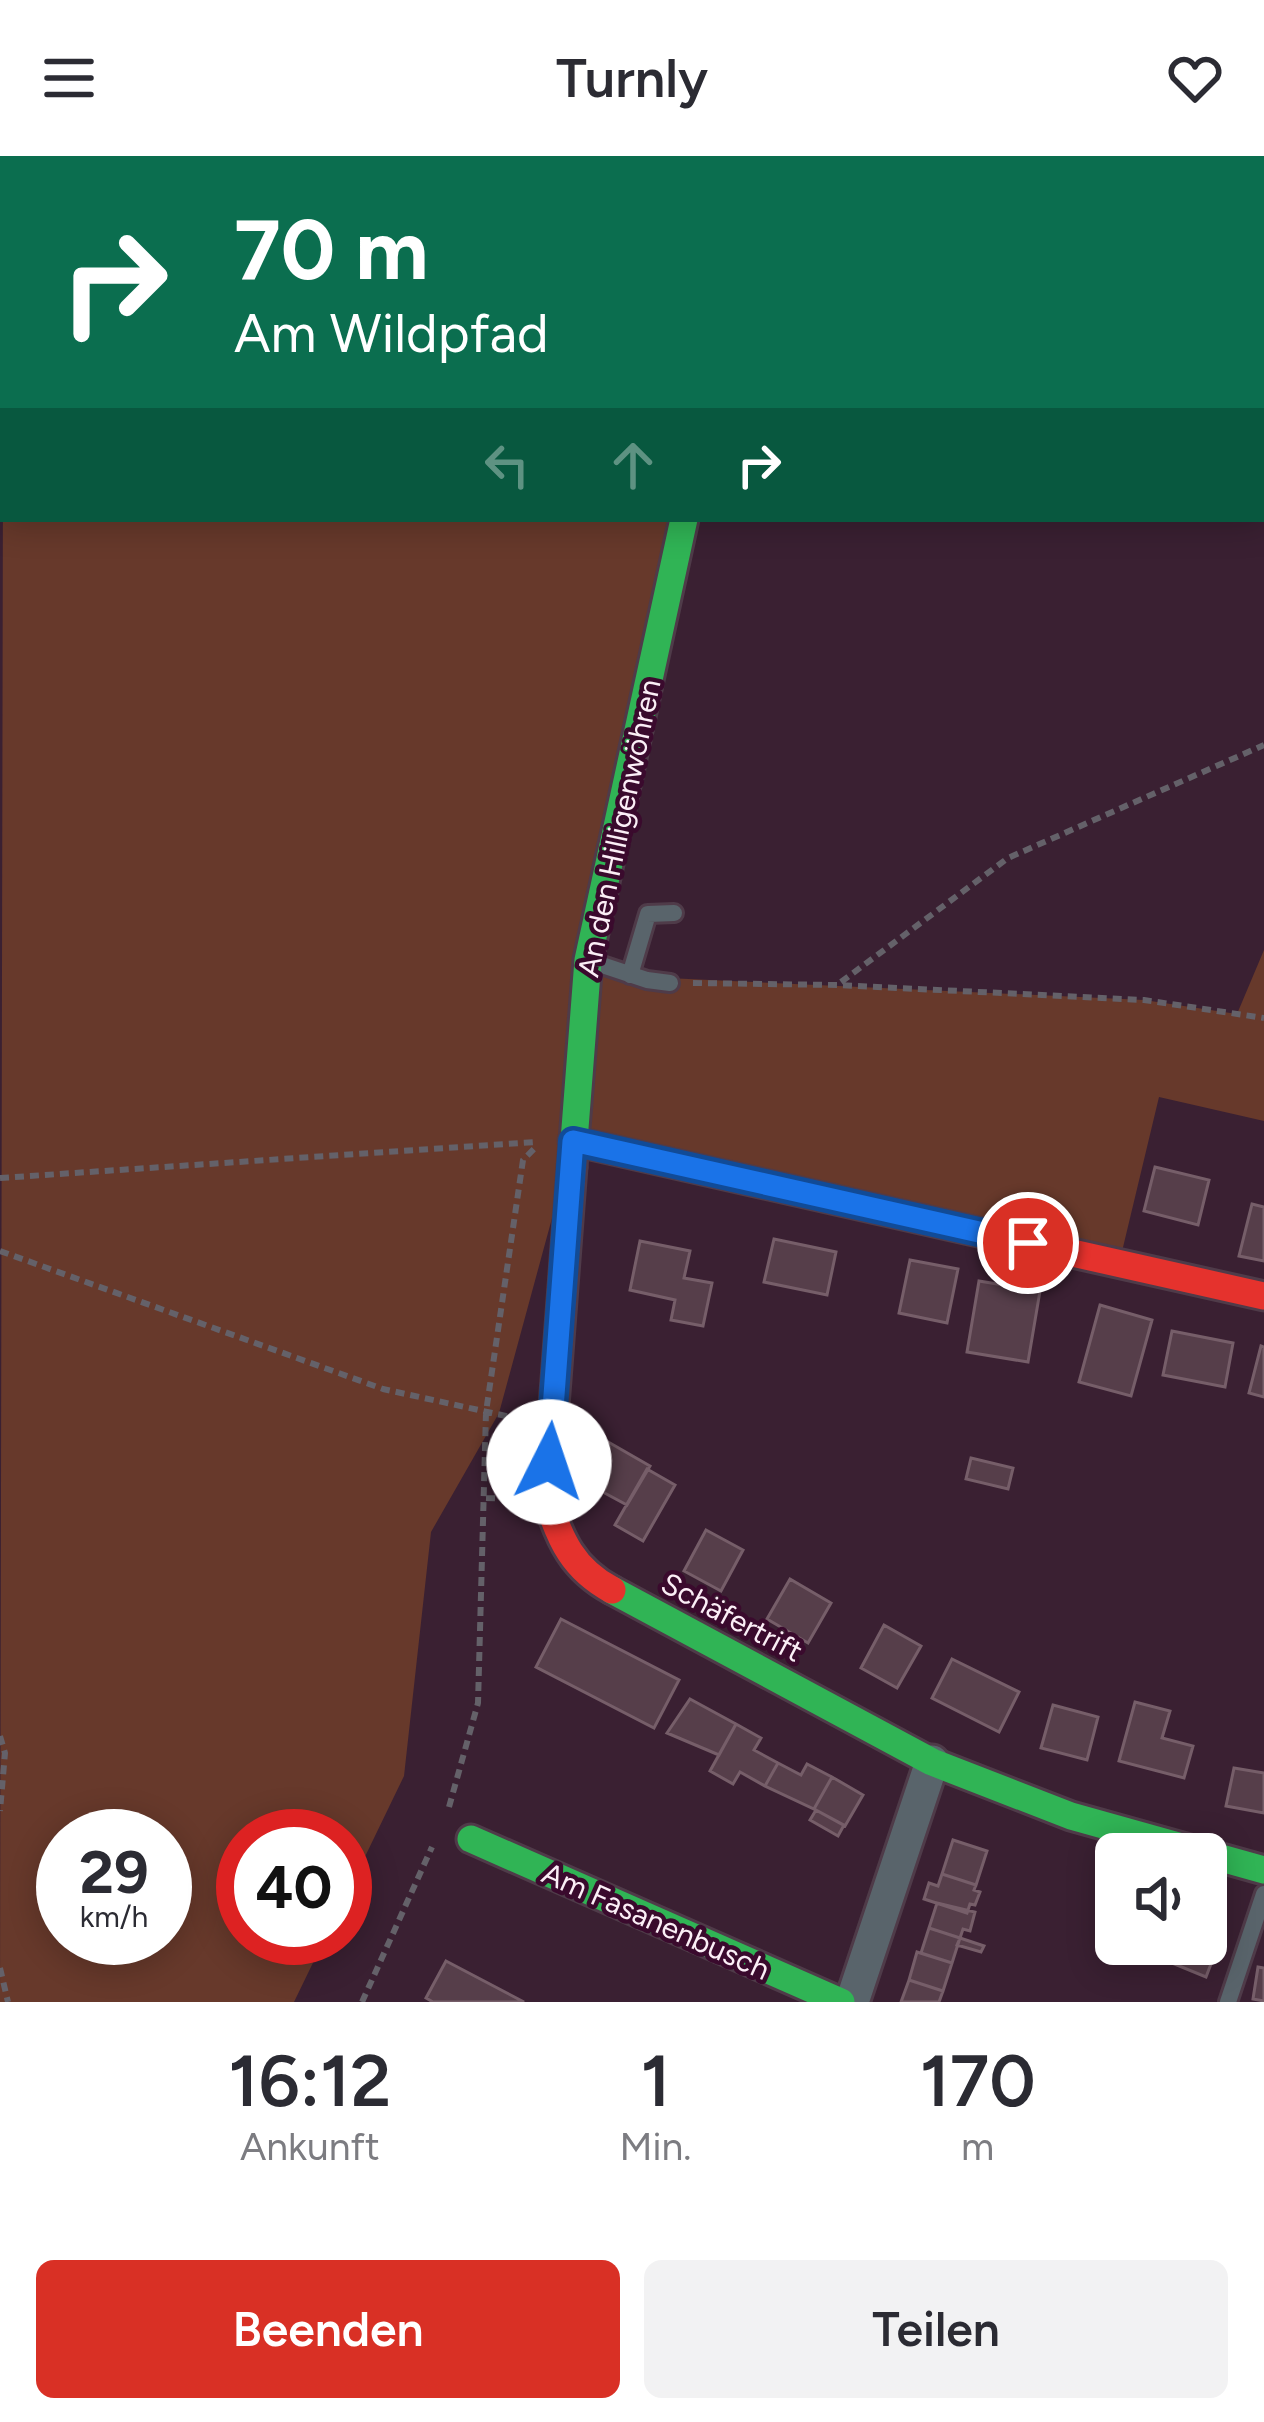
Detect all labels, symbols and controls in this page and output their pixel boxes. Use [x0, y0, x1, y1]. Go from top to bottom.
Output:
icon: menu [36, 45, 102, 111]
icon: heart [1162, 45, 1228, 111]
text: Turnly [556, 46, 708, 111]
text: 70 m [234, 199, 428, 300]
icon: right [36, 204, 192, 360]
text: Am Wildpfad [234, 301, 549, 366]
icon: left [474, 432, 540, 498]
icon: ahead [600, 432, 666, 498]
icon: right [726, 432, 792, 498]
street label: An den Hilligenwöhren [569, 676, 669, 980]
pin [977, 1192, 1079, 1294]
icon: arrive [995, 1210, 1061, 1276]
position arrow [486, 1399, 612, 1525]
street label: Schäfertrift [655, 1564, 809, 1670]
speed limit sign: 40 [216, 1809, 372, 1965]
map controls [1095, 1833, 1227, 1965]
button: sound [1095, 1833, 1227, 1965]
text: 29 [79, 1836, 149, 1908]
street label: Am Fasanenbusch [537, 1854, 775, 1988]
text: km/h [80, 1898, 148, 1935]
text: 16:12 [228, 2038, 391, 2124]
text: 1 [640, 2038, 671, 2124]
text: 170 [920, 2038, 1036, 2124]
text: Ankunft [240, 2123, 380, 2170]
text: Min. [620, 2123, 691, 2170]
text: m [961, 2123, 994, 2170]
button: Beenden [36, 2260, 620, 2398]
button: Teilen [644, 2260, 1228, 2398]

